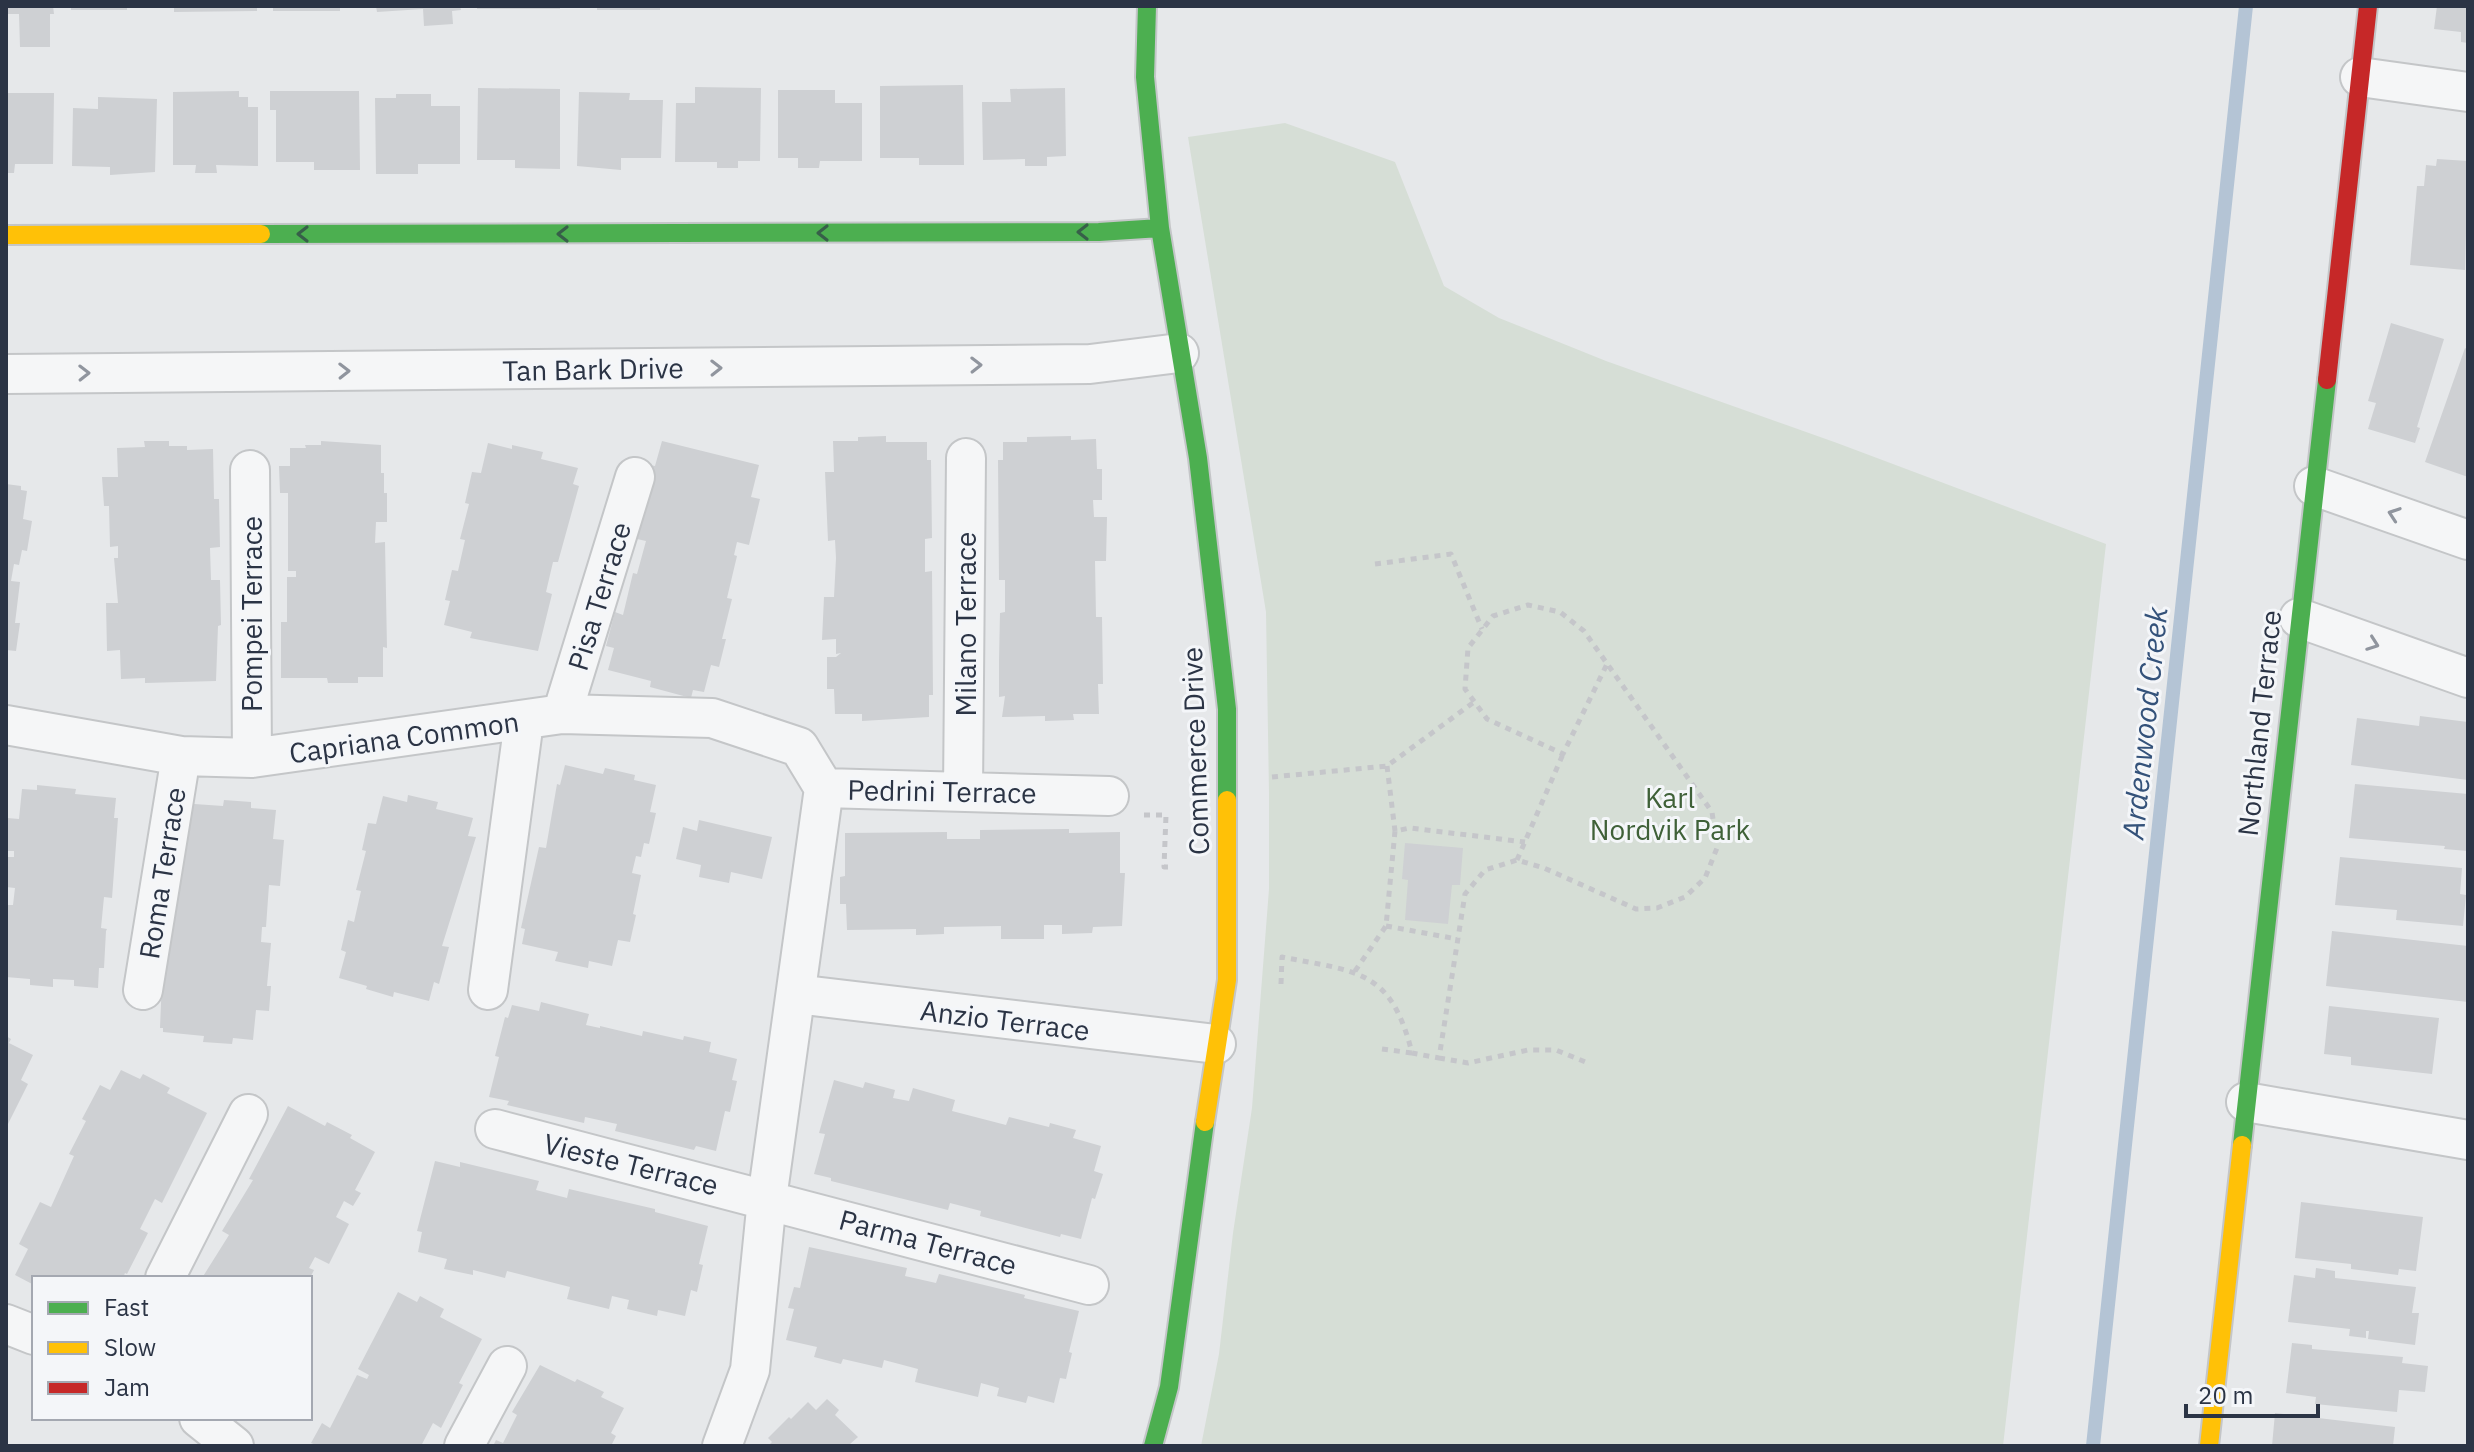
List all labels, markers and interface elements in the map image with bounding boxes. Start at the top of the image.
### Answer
one-way arrow [816,224,829,242]
one-way arrow [1076,224,1089,241]
one-way arrow [296,225,309,243]
one-way arrow [556,225,569,243]
street label: Tan Bark Drive [502,349,684,389]
one-way arrow [970,356,983,374]
one-way arrow [710,359,723,377]
one-way arrow [338,362,351,380]
one-way arrow [78,365,91,382]
one-way arrow [2388,508,2402,524]
street label: Pompei Terrace [233,516,270,712]
street label: Pisa Terrace [559,517,639,675]
street label: Milano Terrace [947,532,984,716]
water label: Ardenwood Creek [2112,605,2176,842]
street label: Northland Terrace [2229,608,2289,838]
one-way arrow [2365,635,2379,651]
street label: Commerce Drive [1173,646,1217,856]
street label: Capriana Common [287,703,521,771]
street label: Pedrini Terrace [847,771,1037,811]
park label: Karl Nordvik Park [1590,779,1751,848]
street label: Roma Terrace [130,784,194,962]
street label: Anzio Terrace [918,991,1092,1049]
street label: Vieste Terrace [540,1124,722,1204]
street label: Parma Terrace [835,1201,1021,1283]
legend [32,1276,312,1420]
text: Fast [104,1291,149,1323]
text: Slow [104,1331,156,1363]
scale bar [2186,1368,2318,1418]
text: Jam [104,1371,150,1403]
text: 20 m [2198,1379,2253,1411]

